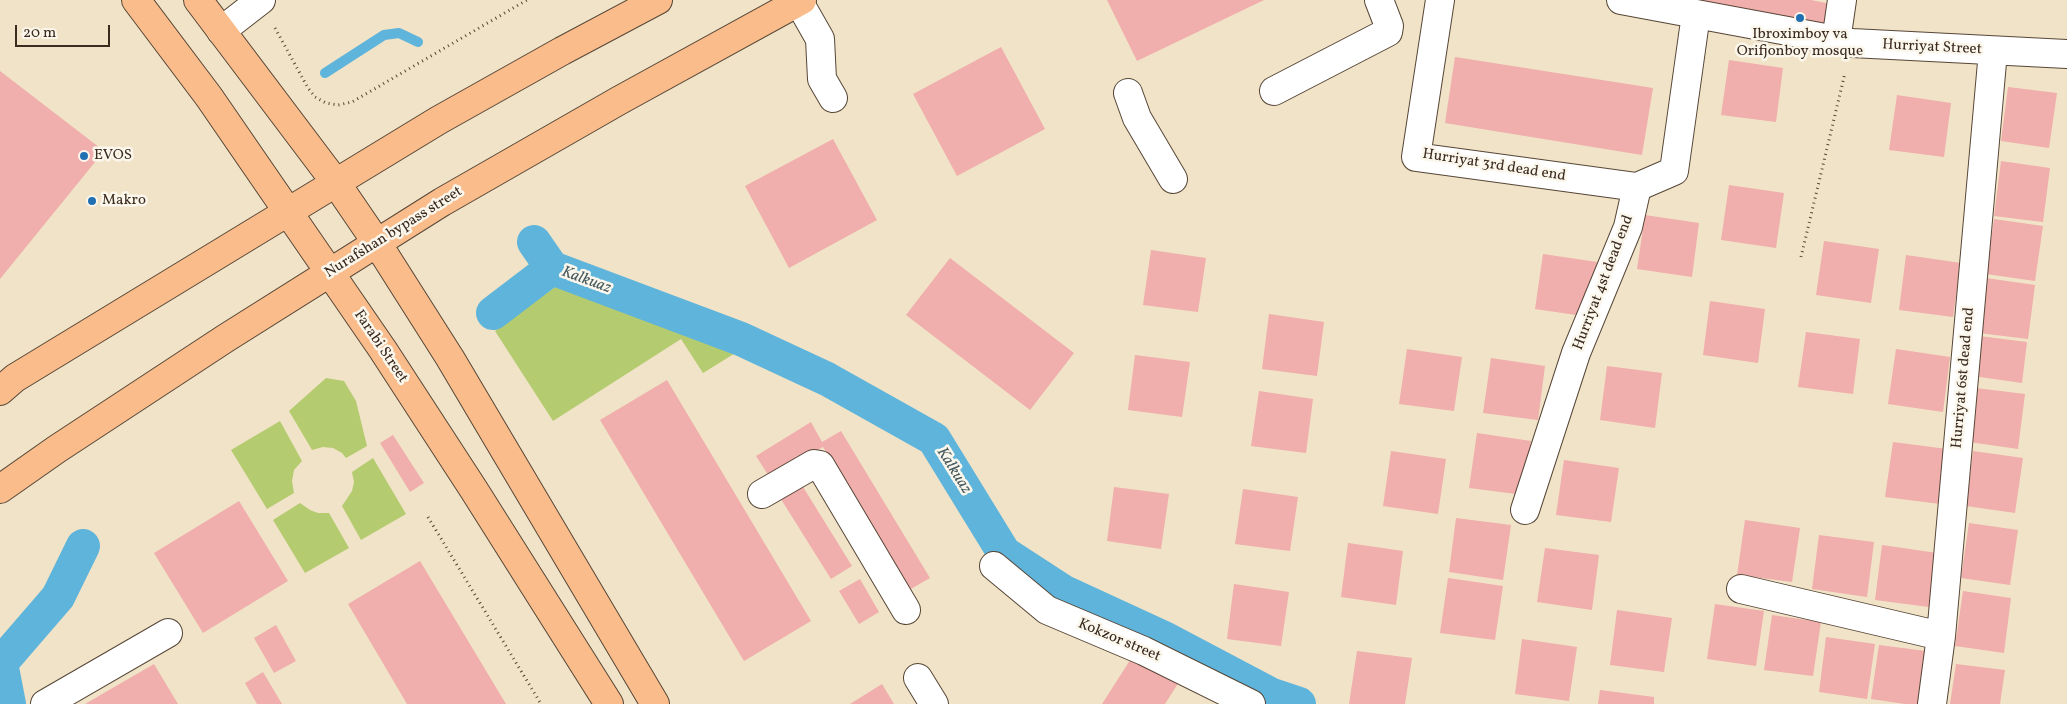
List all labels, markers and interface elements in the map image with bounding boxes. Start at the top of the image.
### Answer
marker: Ibroximboy va Orifjonboy mosque [1794,12,1806,24]
scale bar [18,15,112,47]
text: 20 m [23,23,56,44]
place label: Ibroximboy va Orifjonboy mosque [1737,26,1863,61]
street label: Hurriyat Street [1882,36,1982,60]
street label: Hurriyat 3rd dead end [1421,146,1567,186]
place label: EVOS [94,147,132,165]
marker: EVOS [78,150,90,162]
street label: Nurafshan bypass street [322,183,466,283]
place label: Makro [102,192,146,210]
marker: Makro [86,195,98,207]
street label: Hurriyat 4st dead end [1570,213,1638,353]
water label: Kalkuaz [559,263,613,299]
street label: Farabi Street [349,307,411,387]
street label: Hurriyat 6st dead end [1949,307,1979,449]
water label: Kalkuaz [931,444,975,498]
street label: Kokzor street [1075,616,1163,666]

